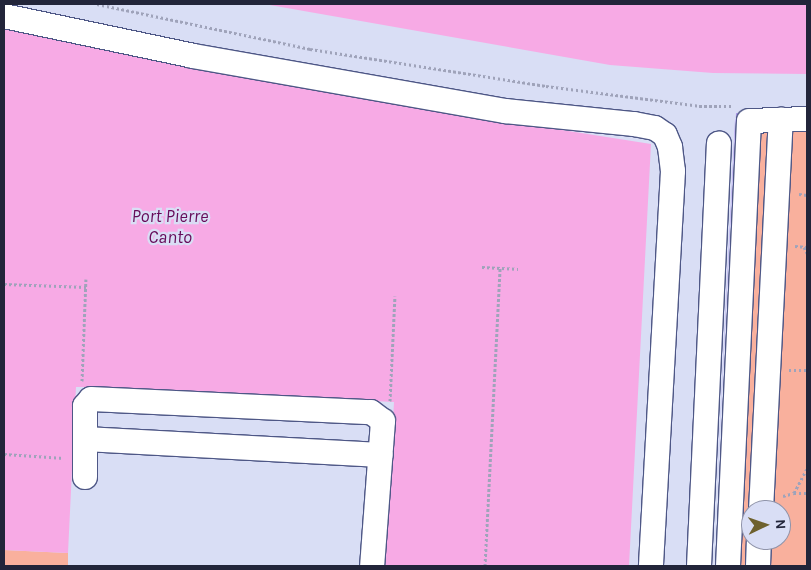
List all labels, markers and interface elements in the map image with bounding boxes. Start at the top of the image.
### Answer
water label: Port Pierre Canto [132,206,208,248]
north arrow [741,500,791,550]
text: N [772,519,789,530]

